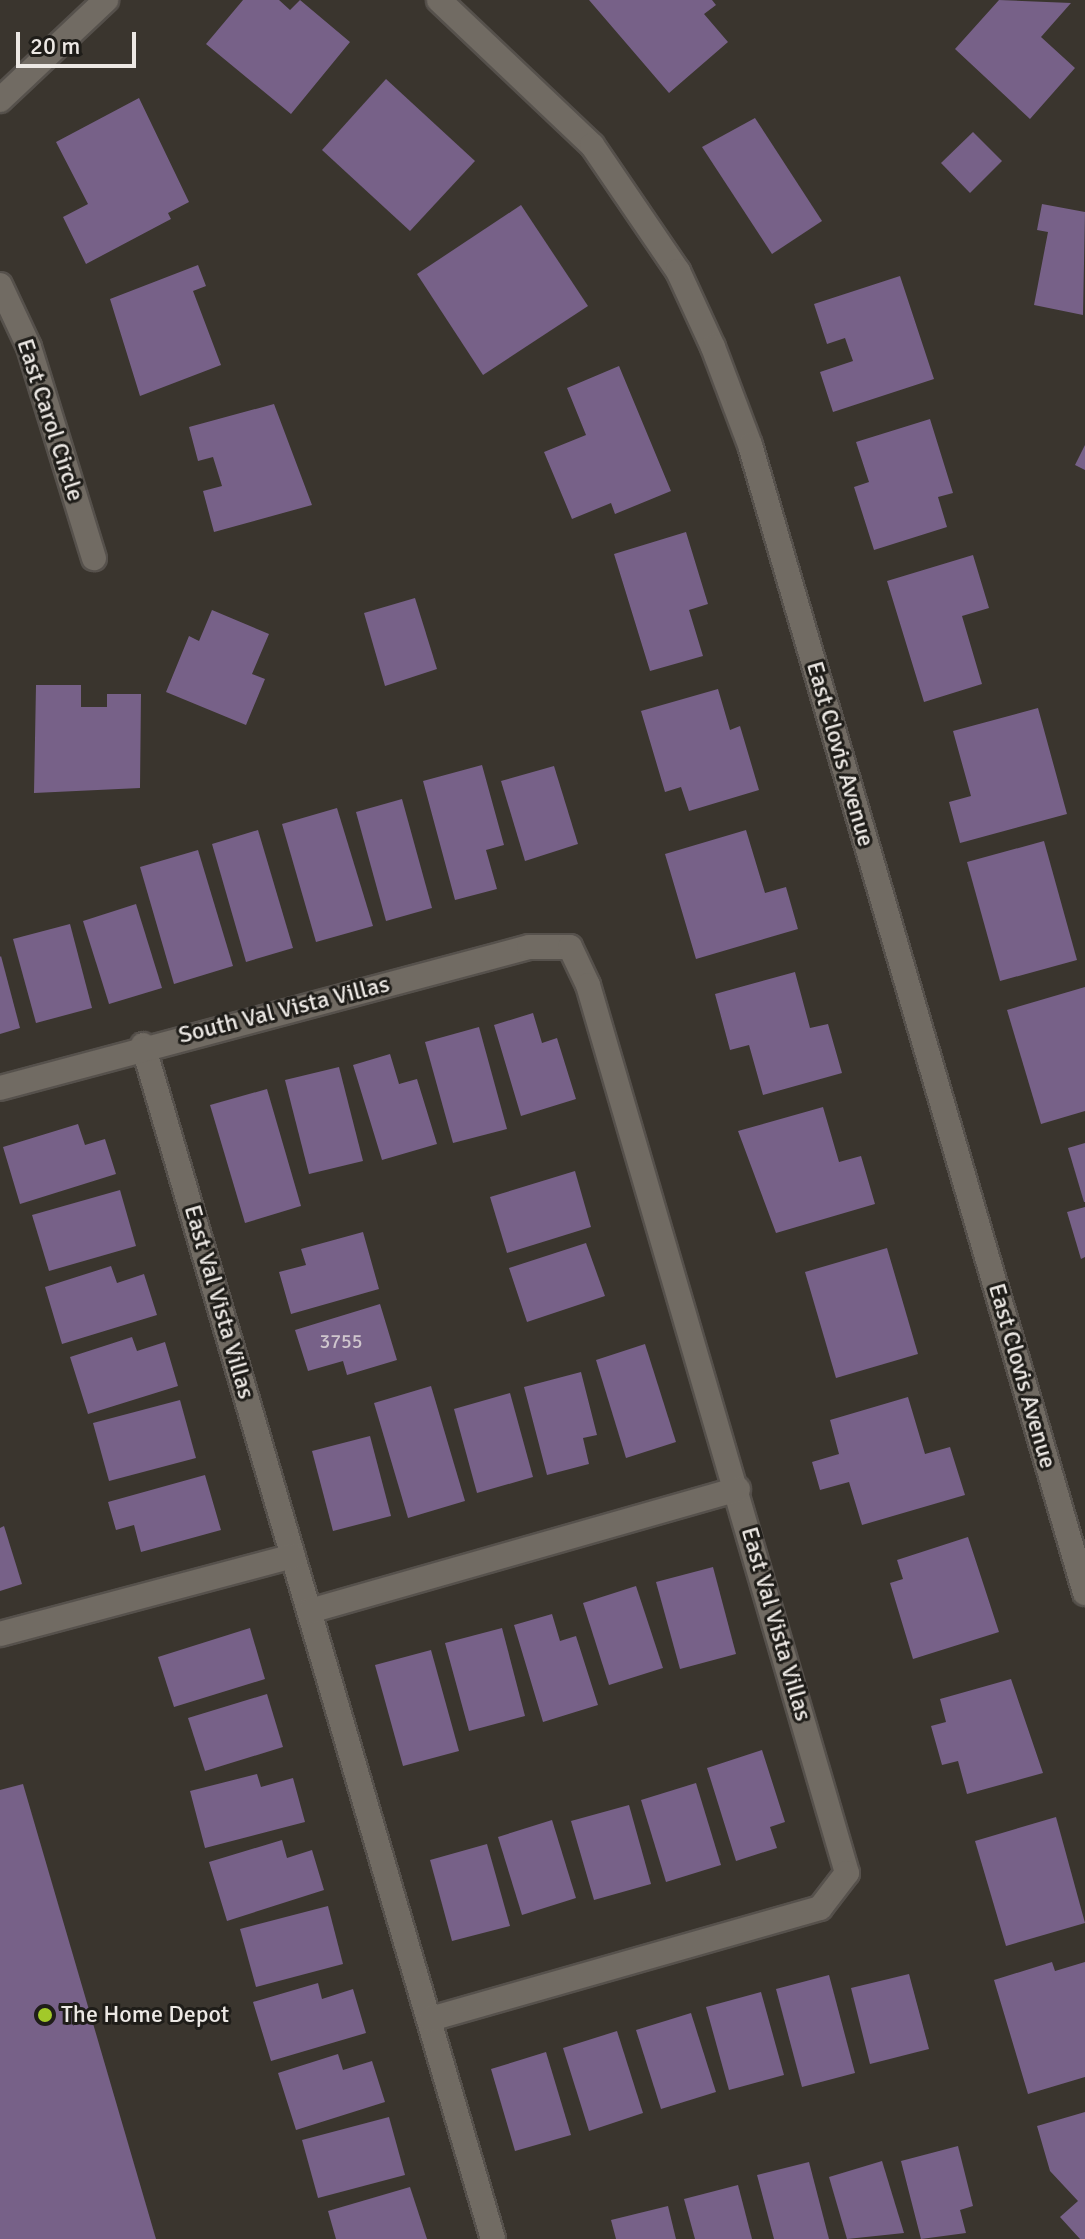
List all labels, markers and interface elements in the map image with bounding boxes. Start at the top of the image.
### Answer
scale bar [20,16,140,66]
text: 20 m [30,31,80,61]
street label: East Carol Circle [10,335,90,505]
street label: East Clovis Avenue [800,658,880,850]
street label: South Val Vista Villas [175,970,393,1050]
street label: East Val Vista Villas [178,1202,260,1402]
street label: East Clovis Avenue [982,1280,1062,1472]
house number: 3755 [319,1329,363,1353]
street label: East Val Vista Villas [735,1524,817,1724]
place label: The Home Depot [61,2001,229,2029]
marker: The Home Depot [36,2006,54,2024]

